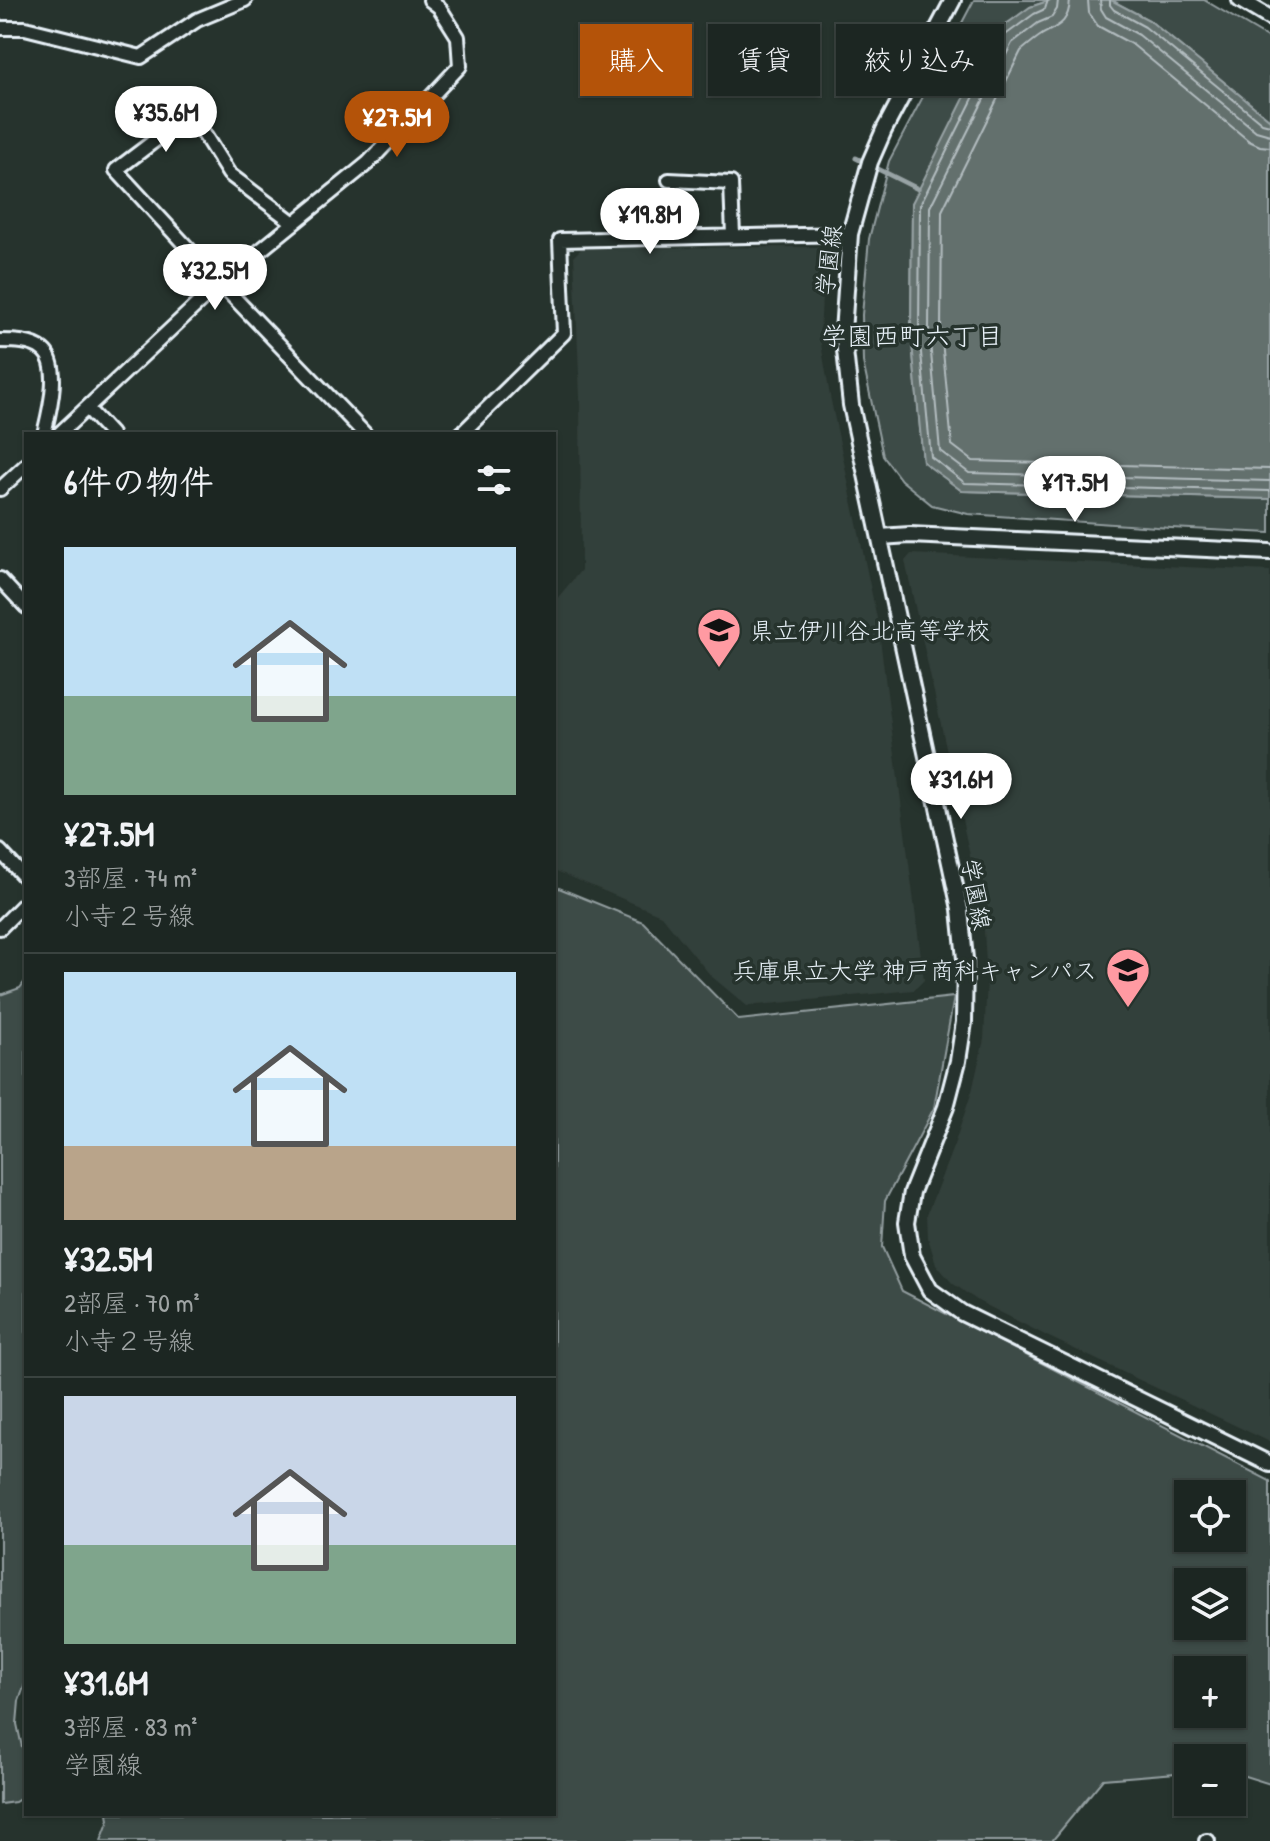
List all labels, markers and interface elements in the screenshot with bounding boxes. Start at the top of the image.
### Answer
chip: 購入 [580,24,692,96]
chip: 賃貸 [708,24,820,96]
chip: 絞り込み [836,24,1004,96]
pin: ¥35.6M [101,86,231,154]
pin: ¥27.5M [332,91,462,159]
text: ¥35.6M [133,94,199,129]
text: ¥27.5M [362,99,432,134]
pin: ¥19.8M [585,188,715,256]
text: ¥19.8M [618,196,682,231]
street label: 学園線 [808,222,848,298]
pin: ¥32.5M [150,244,280,312]
text: ¥32.5M [181,252,249,287]
district label: 学園西町六丁目 [821,318,1003,353]
pin: ¥17.5M [1010,456,1140,524]
icon: filters [472,458,516,502]
text: 6件の物件 [64,459,214,505]
text: ¥17.5M [1042,464,1108,499]
icon: home [218,599,362,743]
school or university icon: 県立伊川谷北高等学校 [695,606,743,669]
place label: 県立伊川谷北高等学校 [750,614,990,646]
pin: ¥31.6M [896,753,1026,821]
text: ¥31.6M [929,761,993,796]
text: ¥27.5M [64,811,154,857]
street label: 学園線 [955,856,999,932]
text: 3部屋 · 74 m² [64,860,197,895]
text: 小寺２号線 [64,898,194,933]
school or university icon: 兵庫県立大学 神戸商科キャンパス [1104,946,1152,1009]
place label: 兵庫県立大学 神戸商科キャンパス [732,954,1097,986]
icon: home [218,1024,362,1168]
text: ¥32.5M [64,1236,153,1282]
text: 2部屋 · 70 m² [64,1285,200,1320]
text: 小寺２号線 [64,1323,194,1358]
icon: home [218,1448,362,1592]
map controls [1174,1480,1246,1816]
button: locate [1174,1480,1246,1552]
button: layers [1174,1568,1246,1640]
button: + [1174,1656,1246,1728]
text: ¥31.6M [64,1660,148,1706]
text: 3部屋 · 83 m² [64,1709,197,1744]
button: − [1174,1744,1246,1816]
text: 学園線 [64,1747,142,1782]

